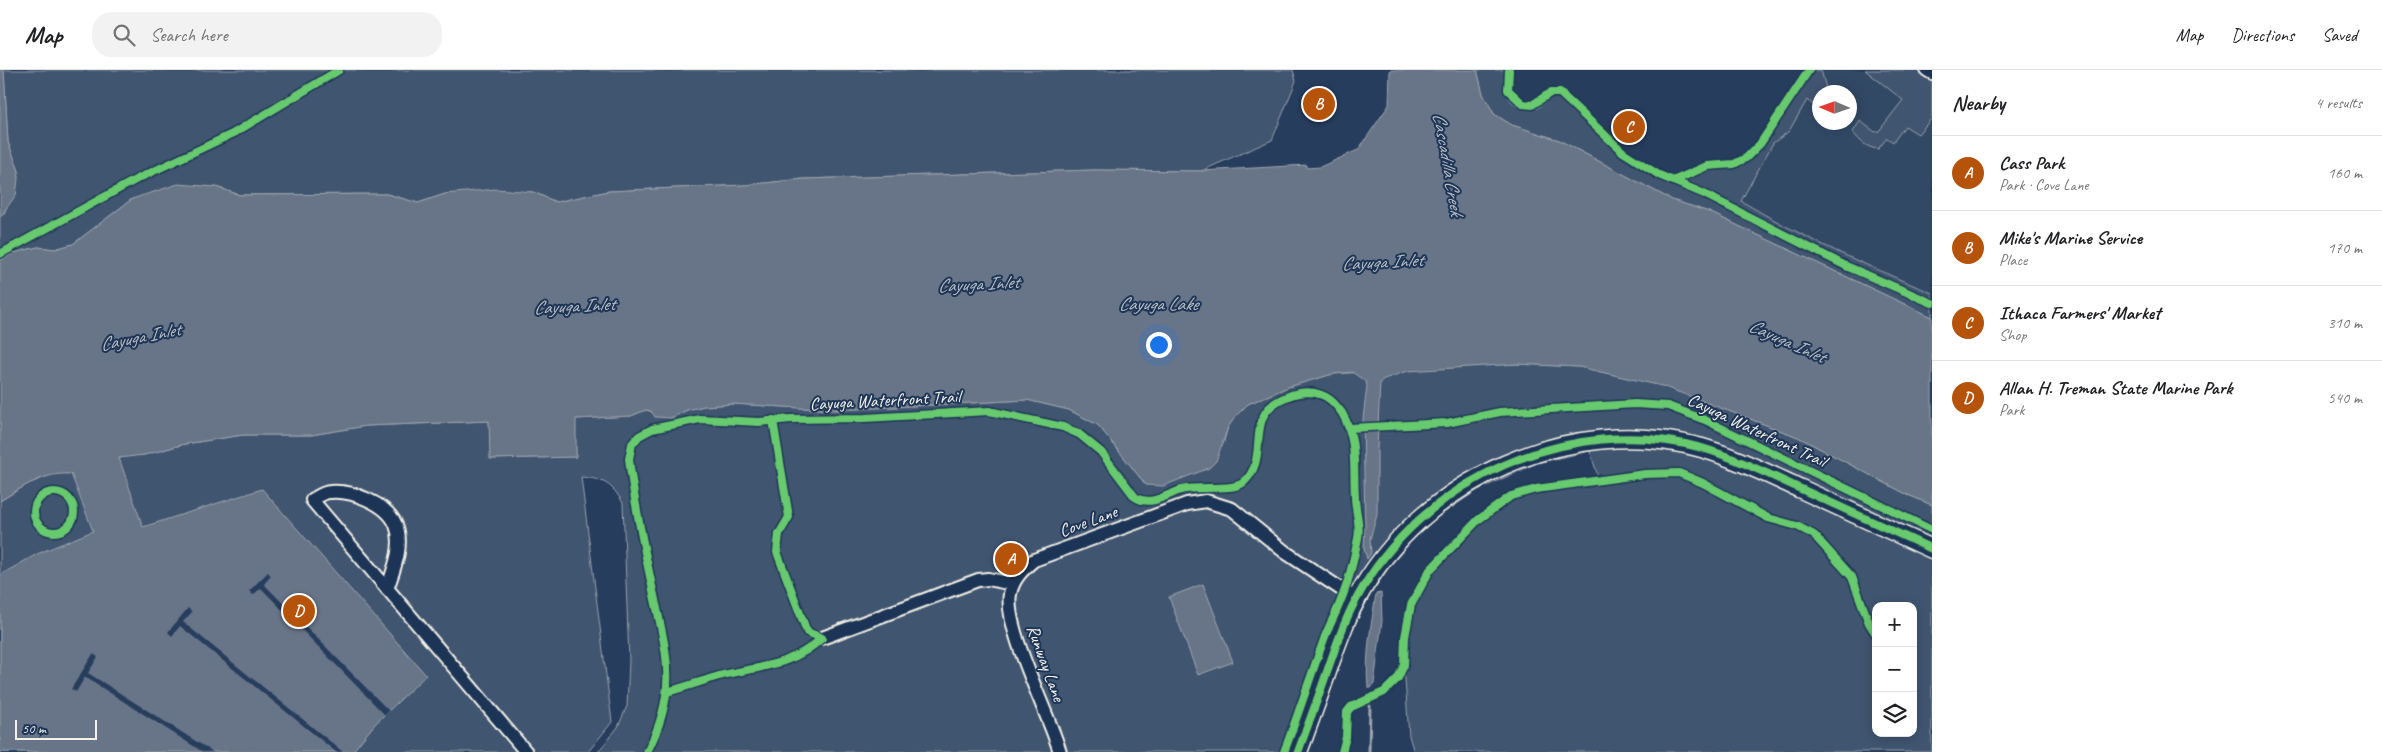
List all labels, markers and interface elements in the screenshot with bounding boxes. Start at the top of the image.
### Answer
search box [92,12,442,57]
text: Map [25,20,62,50]
icon: search [110,21,138,49]
text: Search here [150,23,228,47]
text: Map [2176,24,2203,46]
text: Directions [2231,24,2294,46]
text: Saved [2322,24,2357,46]
pin: B [1303,85,1335,123]
north arrow [1812,85,1857,130]
text: Nearby [1952,90,2005,116]
text: 4 results [2315,93,2362,113]
pin: C [1613,108,1645,146]
water label: Cascadilla Creek [1427,111,1469,220]
text: Cass Park [1999,151,2064,175]
text: A [1964,163,1972,183]
text: 160 m [2328,163,2362,183]
text: Park · Cove Lane [1999,175,2089,195]
text: Mike's Marine Service [1999,226,2142,250]
text: B [1964,238,1972,258]
text: 170 m [2328,238,2362,258]
water label: Cayuga Inlet [1341,248,1427,276]
text: Place [1999,250,2027,270]
water label: Cayuga Inlet [937,270,1023,298]
water label: Cayuga Inlet [533,292,619,320]
water label: Cayuga Lake [1118,292,1200,316]
text: Ithaca Farmers' Market [1999,301,2160,325]
water label: Cayuga Inlet [1745,313,1832,370]
text: C [1964,313,1972,333]
text: 310 m [2328,313,2362,333]
water label: Cayuga Inlet [98,317,186,357]
text: Shop [1999,325,2026,345]
your location [1146,332,1172,358]
text: Allan H. Treman State Marine Park [1999,376,2232,400]
street label: Cayuga Waterfront Trail [809,385,964,415]
street label: Cayuga Waterfront Trail [1684,388,1833,473]
text: D [1963,388,1973,408]
text: 540 m [2328,388,2362,408]
text: Park [1999,400,2024,420]
street label: Cove Lane [1056,500,1121,542]
pin: A [995,540,1027,578]
pin: D [283,592,315,630]
map controls [1872,602,1917,737]
button: + [1872,602,1917,647]
street label: Runway Lane [1022,622,1070,705]
button: − [1872,647,1917,692]
button: layers [1872,692,1917,737]
scale bar [15,717,98,740]
text: 50 m [22,720,46,737]

